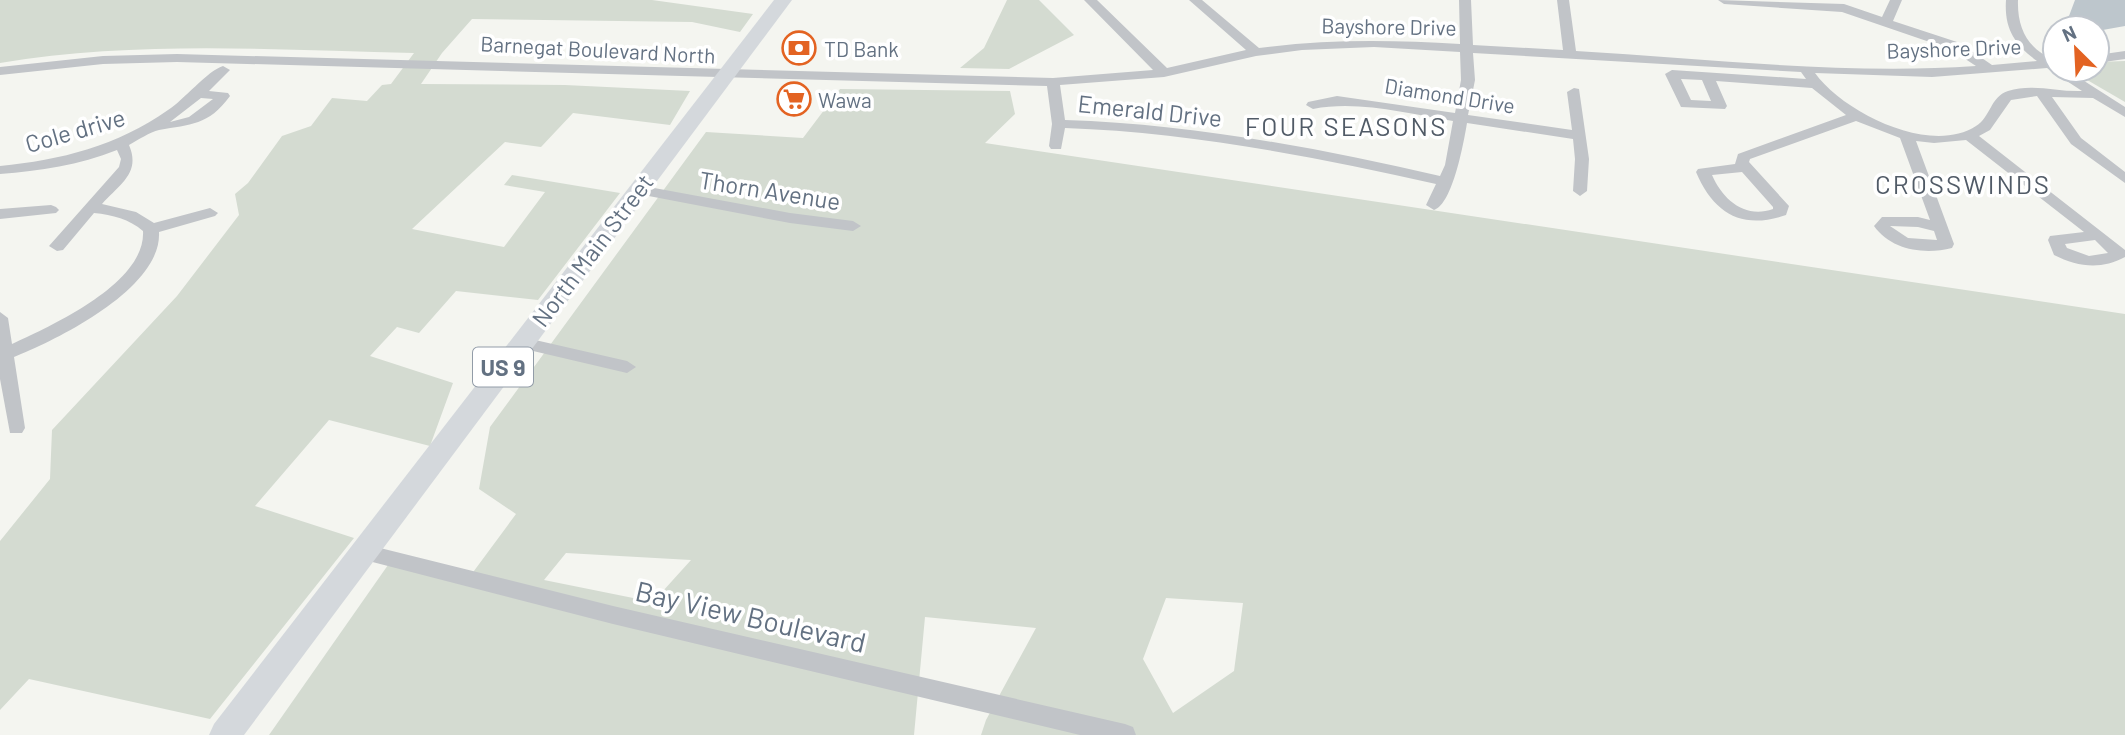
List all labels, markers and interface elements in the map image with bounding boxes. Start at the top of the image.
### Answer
street label: Bayshore Drive [1321,12,1457,40]
north arrow [2041,14,2111,84]
text: N [2058,20,2079,46]
bank icon: TD Bank [780,29,818,67]
street label: Barnegat Boulevard North [480,30,716,68]
street label: Bayshore Drive [1886,33,2022,63]
place label: TD Bank [824,36,899,61]
street label: Diamond Drive [1383,72,1517,118]
supermarket icon: Wawa [775,80,813,118]
place label: Wawa [818,87,872,112]
street label: Emerald Drive [1076,88,1224,132]
street label: Cole drive [22,102,128,158]
district label: FOUR SEASONS [1245,110,1447,141]
street label: Thorn Avenue [697,165,843,215]
street label: North Main Street [525,168,659,332]
district label: CROSSWINDS [1875,168,2051,199]
road number: US 9 [473,348,533,386]
street label: Bay View Boulevard [632,573,870,659]

